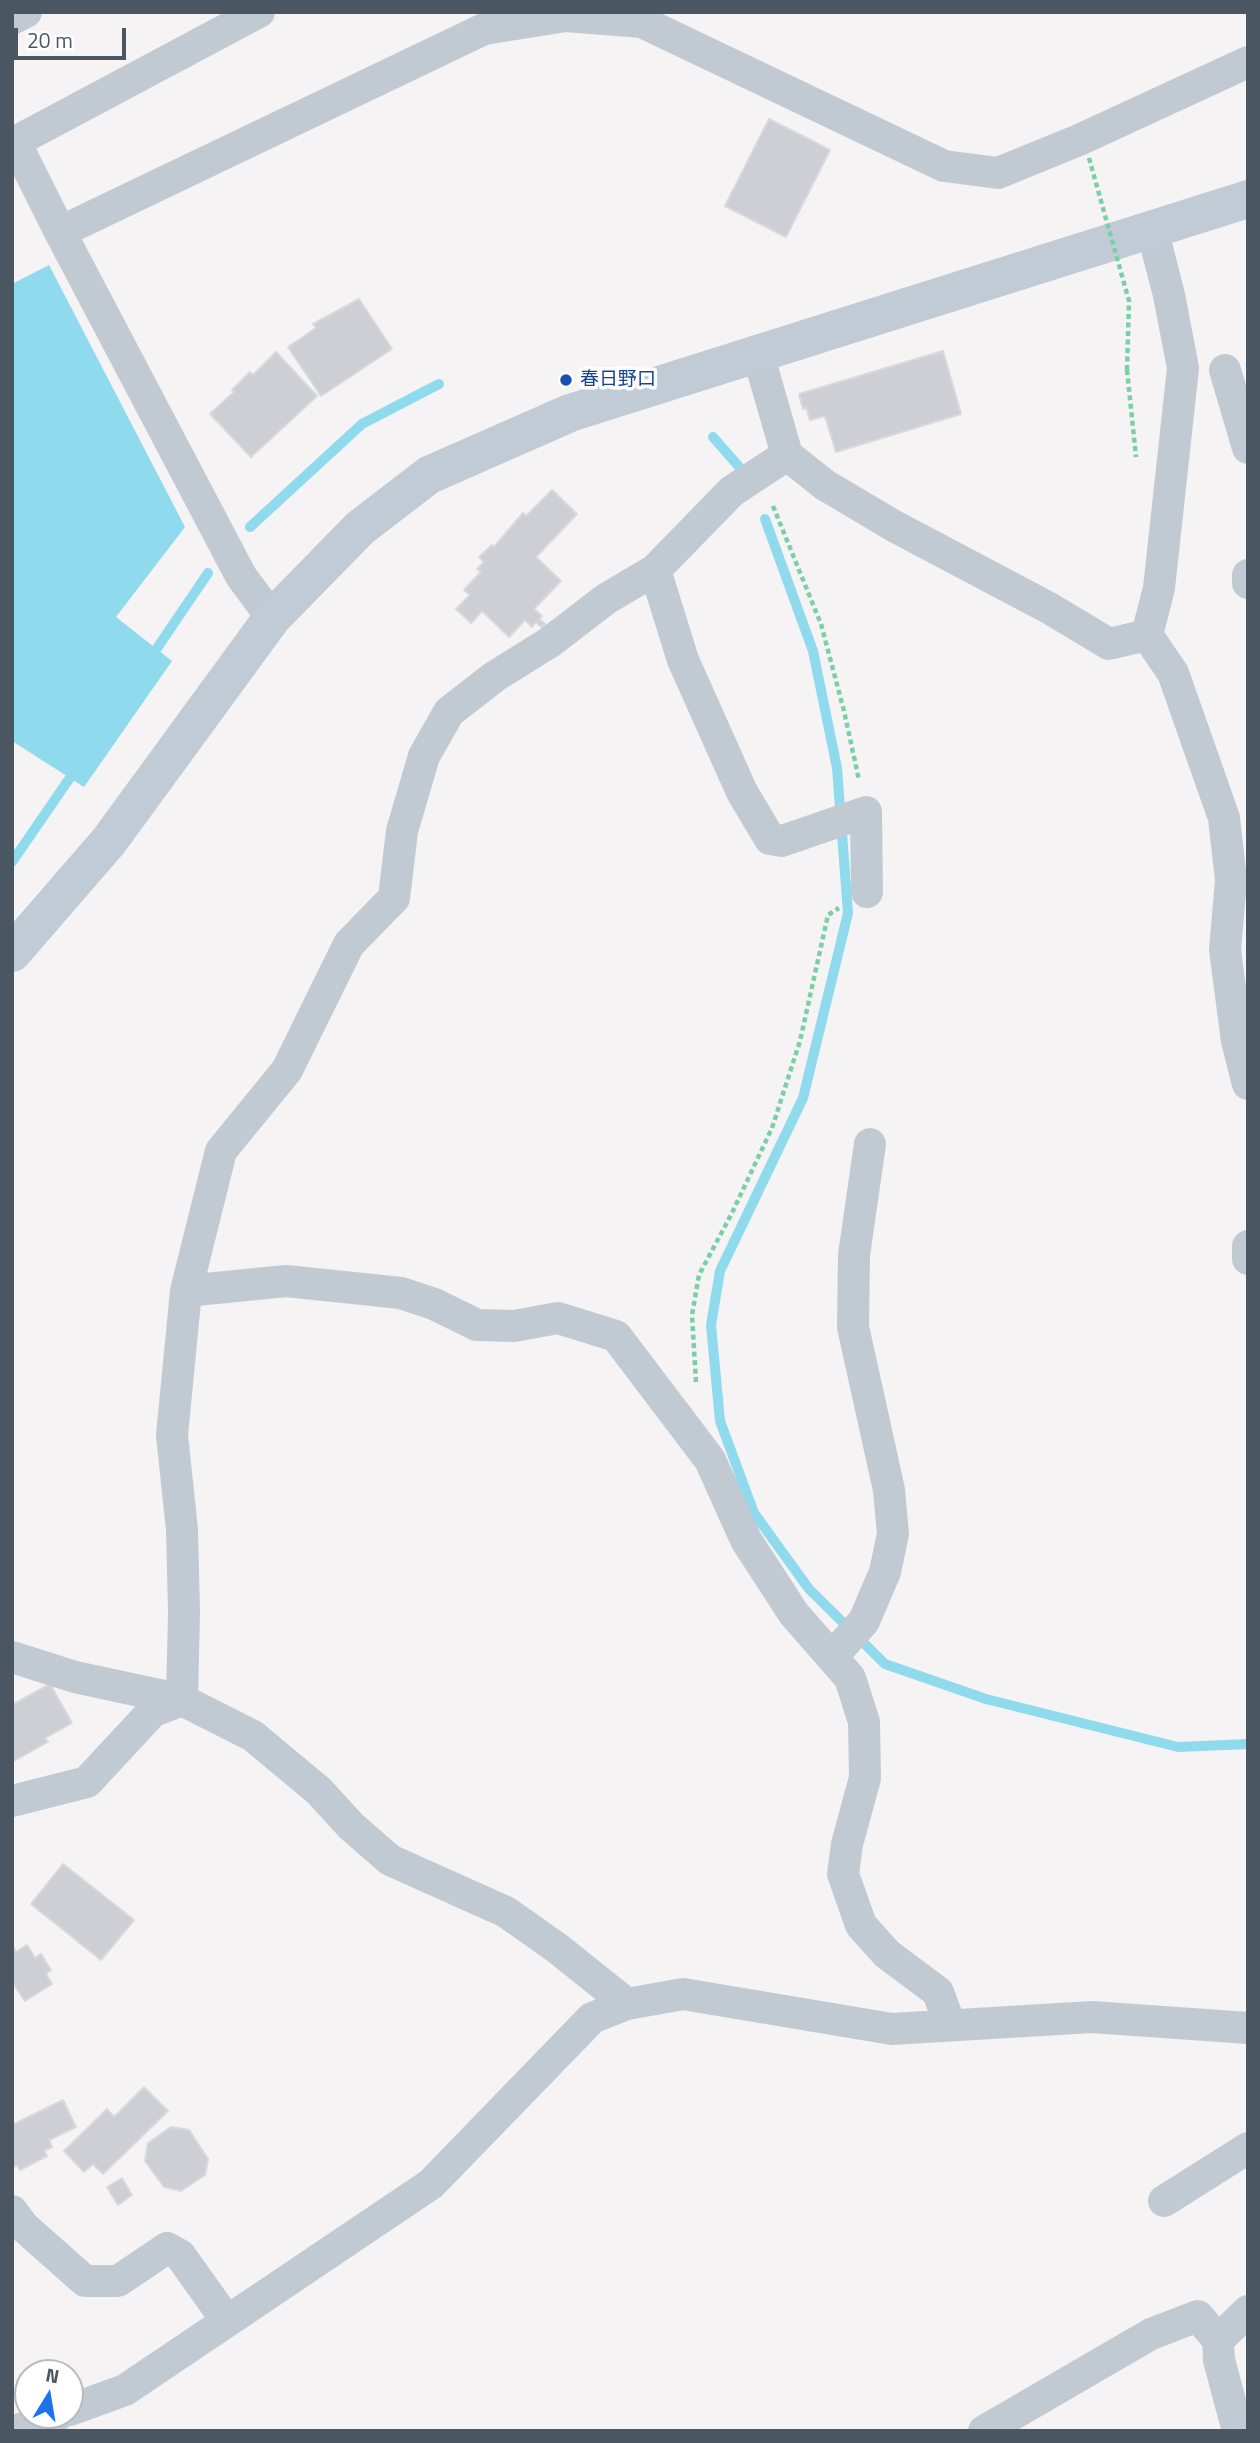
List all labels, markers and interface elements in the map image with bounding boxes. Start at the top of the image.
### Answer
scale bar [18,14,130,58]
text: 20 m [27,24,73,56]
place label: 春日野口 [580,369,656,391]
marker: 春日野口 [558,372,574,388]
north arrow [14,2359,84,2429]
text: N [43,2359,62,2390]

